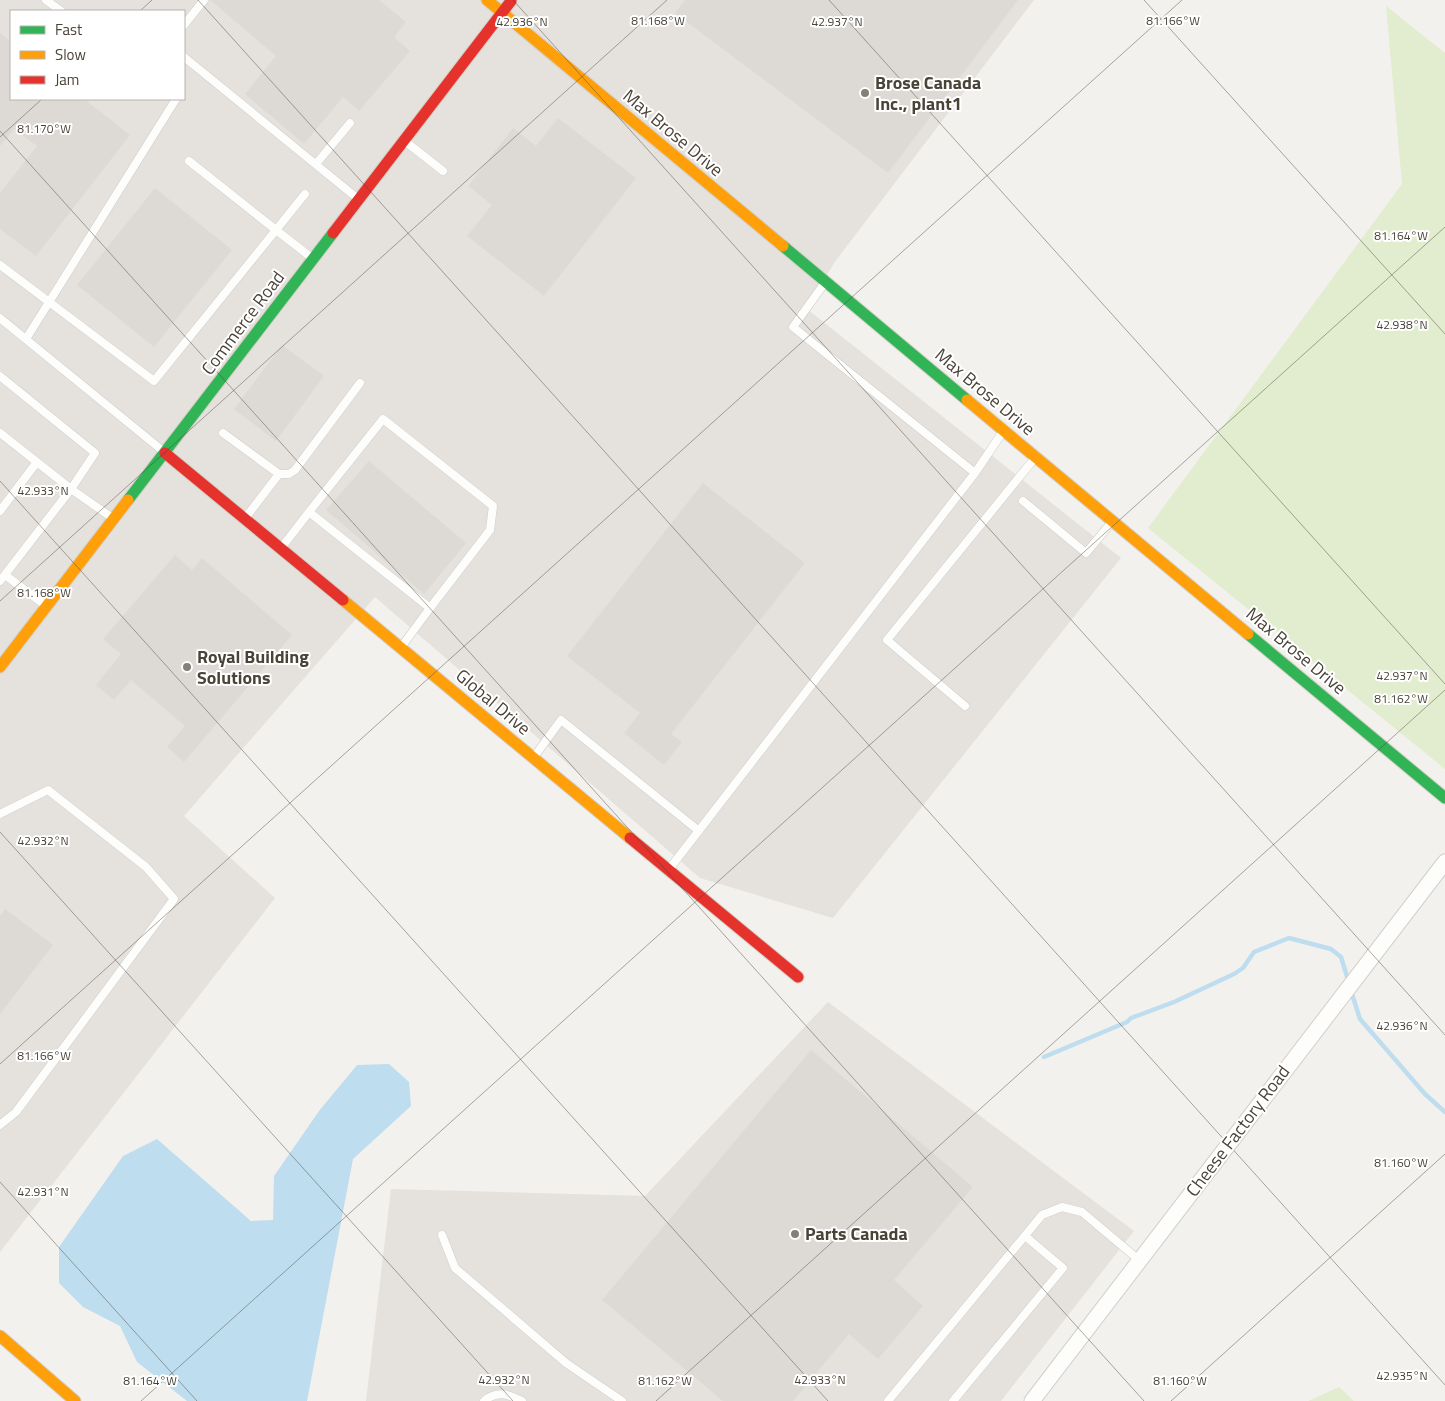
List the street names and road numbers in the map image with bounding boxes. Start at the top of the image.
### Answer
street label: Max Brose Drive [617,83,729,183]
street label: Commerce Road [194,265,291,380]
street label: Max Brose Drive [929,342,1041,442]
street label: Max Brose Drive [1240,601,1352,701]
street label: Global Drive [450,662,537,741]
street label: Cheese Factory Road [1179,1059,1296,1202]

